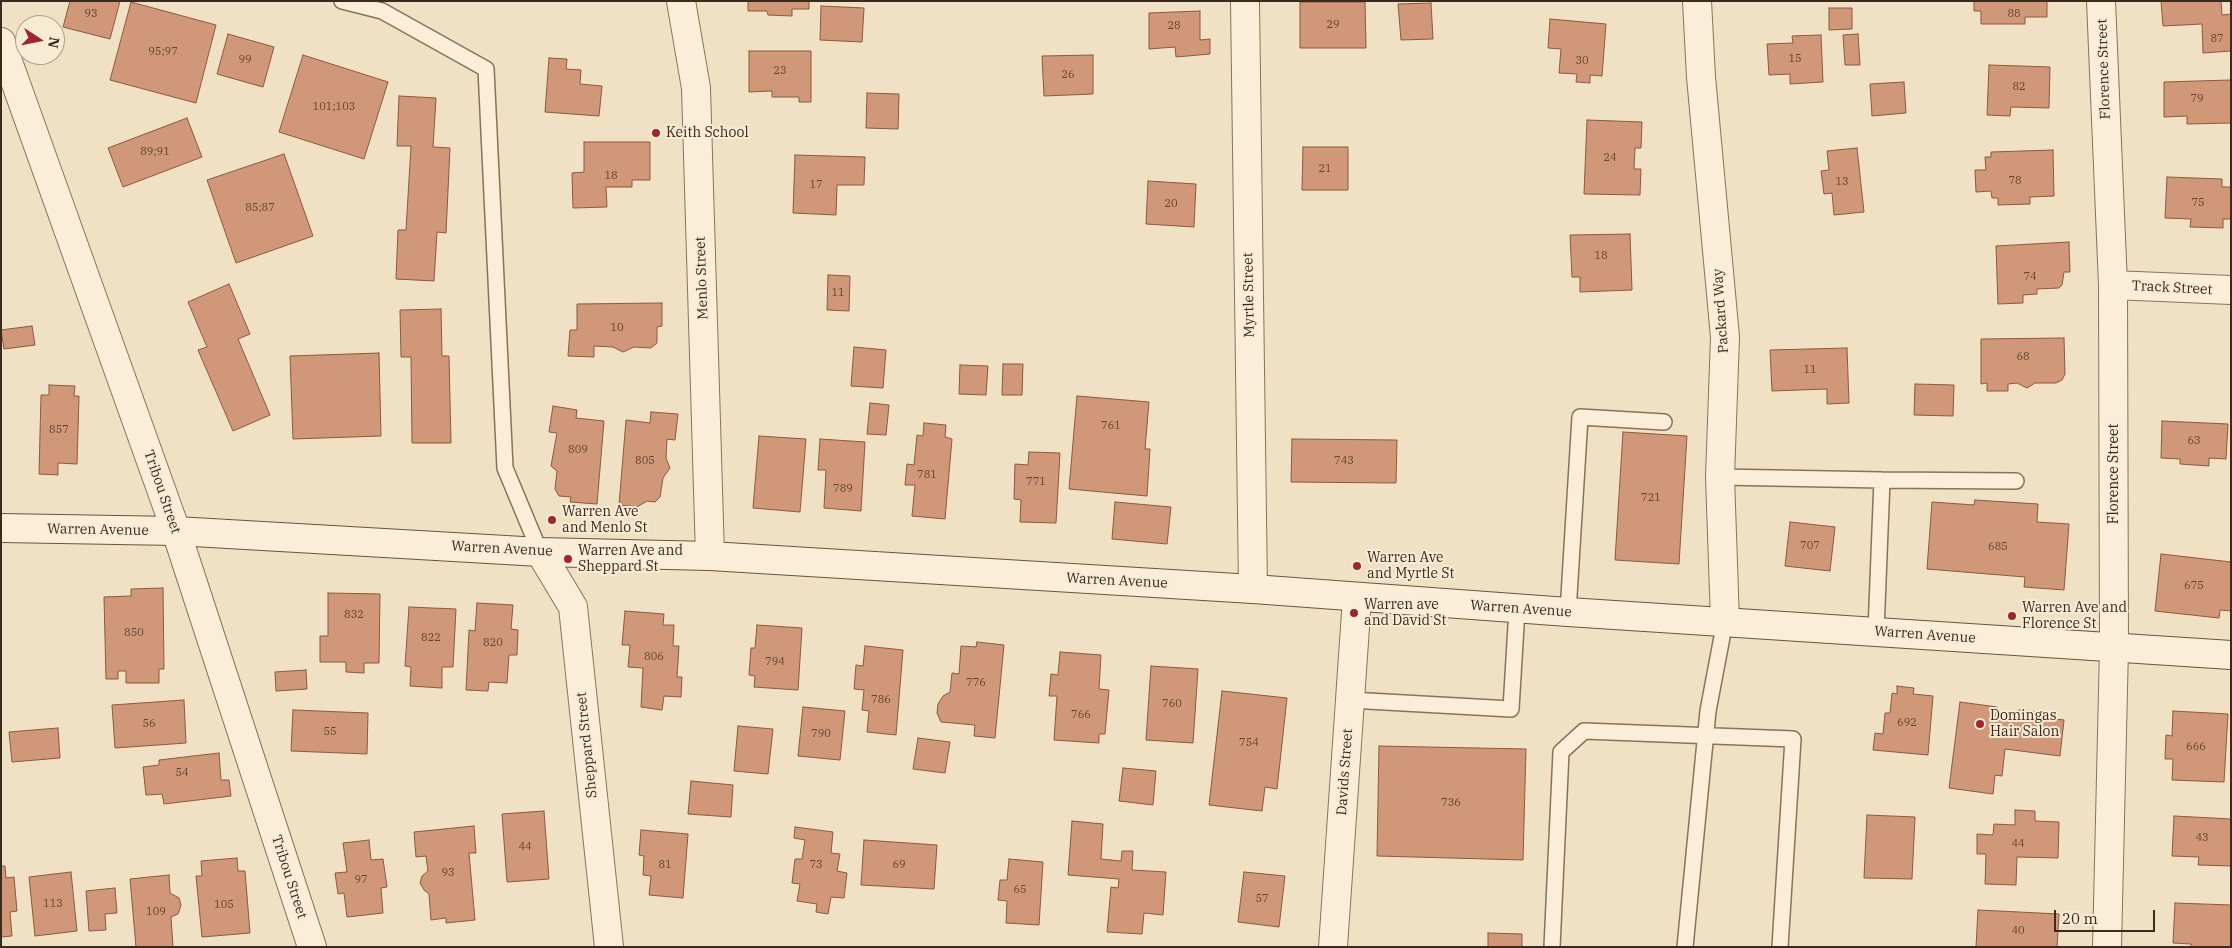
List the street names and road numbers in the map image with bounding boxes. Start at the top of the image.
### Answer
street label: Florence Street [2094,18,2114,120]
street label: Menlo Street [692,236,712,320]
street label: Myrtle Street [1240,252,1258,338]
street label: Packard Way [1710,268,1732,354]
street label: Track Street [2131,277,2213,299]
street label: Florence Street [2106,424,2122,524]
street label: Tribou Street [140,448,184,536]
street label: Warren Avenue [47,521,149,539]
street label: Warren Avenue [451,538,553,560]
street label: Warren Avenue [1066,570,1168,592]
street label: Warren Avenue [1470,597,1572,621]
street label: Warren Avenue [1874,623,1976,647]
street label: Sheppard Street [573,691,601,799]
street label: Davids Street [1334,728,1356,816]
street label: Tribou Street [268,833,310,921]

